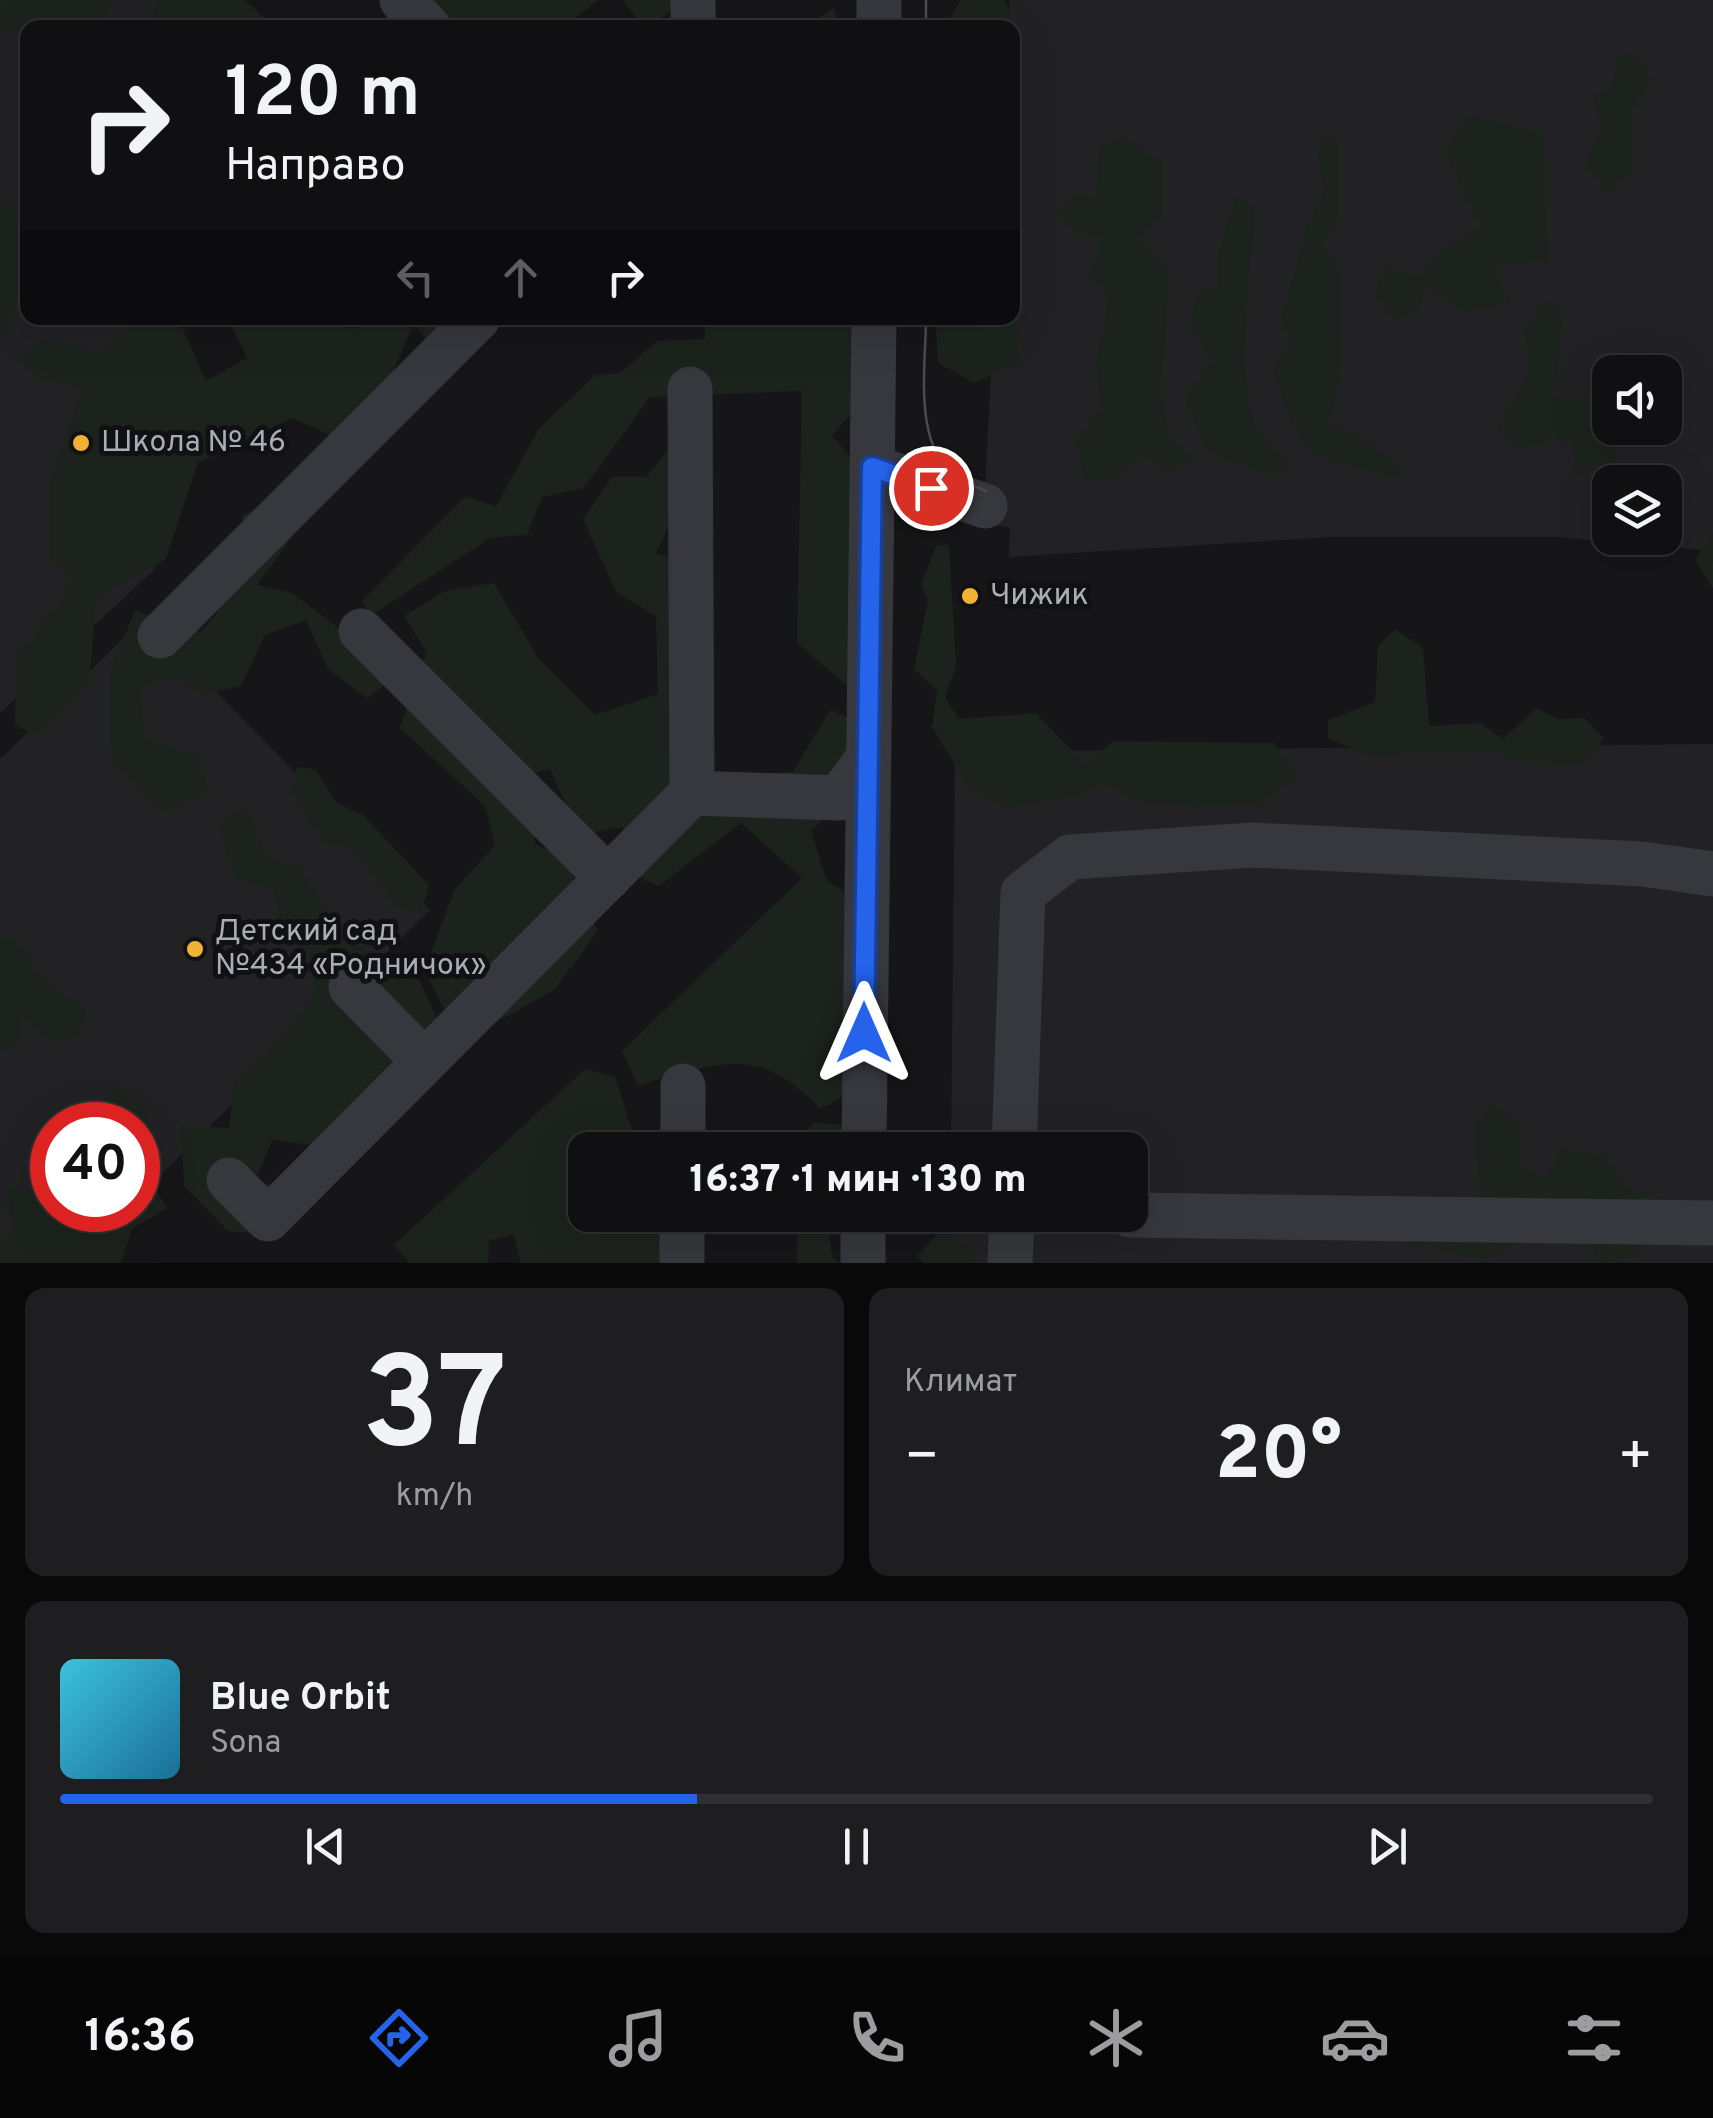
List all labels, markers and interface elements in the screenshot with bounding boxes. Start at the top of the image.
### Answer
text: 120 m [225,52,421,141]
icon: right [60,60,190,190]
text: Направо [225,139,406,196]
icon: left [388,250,443,305]
icon: ahead [493,250,548,305]
icon: right [598,250,653,305]
map controls [1592,355,1682,555]
button: sound [1592,355,1682,445]
place label: Школа № 46 [101,425,286,462]
marker: Школа № 46 [70,432,92,454]
pin [889,446,974,531]
icon: arrive [904,461,959,516]
button: layers [1592,465,1682,555]
place label: Чижик [990,578,1089,615]
marker: Чижик [959,585,981,607]
place label: Детский сад №434 «Родничок» [215,914,486,985]
marker: Детский сад №434 «Родничок» [184,938,206,960]
position arrow [812,981,916,1085]
speed limit sign: 40 [30,1102,160,1232]
text: 16:37 · 1 мин · 130 m [689,1157,1027,1206]
text: 37 [362,1329,507,1494]
text: Климат [904,1363,1017,1403]
text: 20° [1215,1411,1342,1506]
text: − [904,1424,939,1494]
text: + [1618,1424,1653,1494]
text: km/h [396,1477,473,1517]
text: Blue Orbit [210,1675,391,1724]
text: Sona [210,1724,281,1764]
icon: previous [298,1819,353,1874]
icon: pause [829,1819,884,1874]
icon: next [1360,1819,1415,1874]
icon: directions [364,2003,434,2073]
icon: music [603,2003,673,2073]
icon: phone [842,2003,912,2073]
icon: climate [1081,2003,1151,2073]
icon: car [1320,2003,1390,2073]
icon: filters [1559,2003,1629,2073]
text: 16:36 [84,2010,196,2067]

